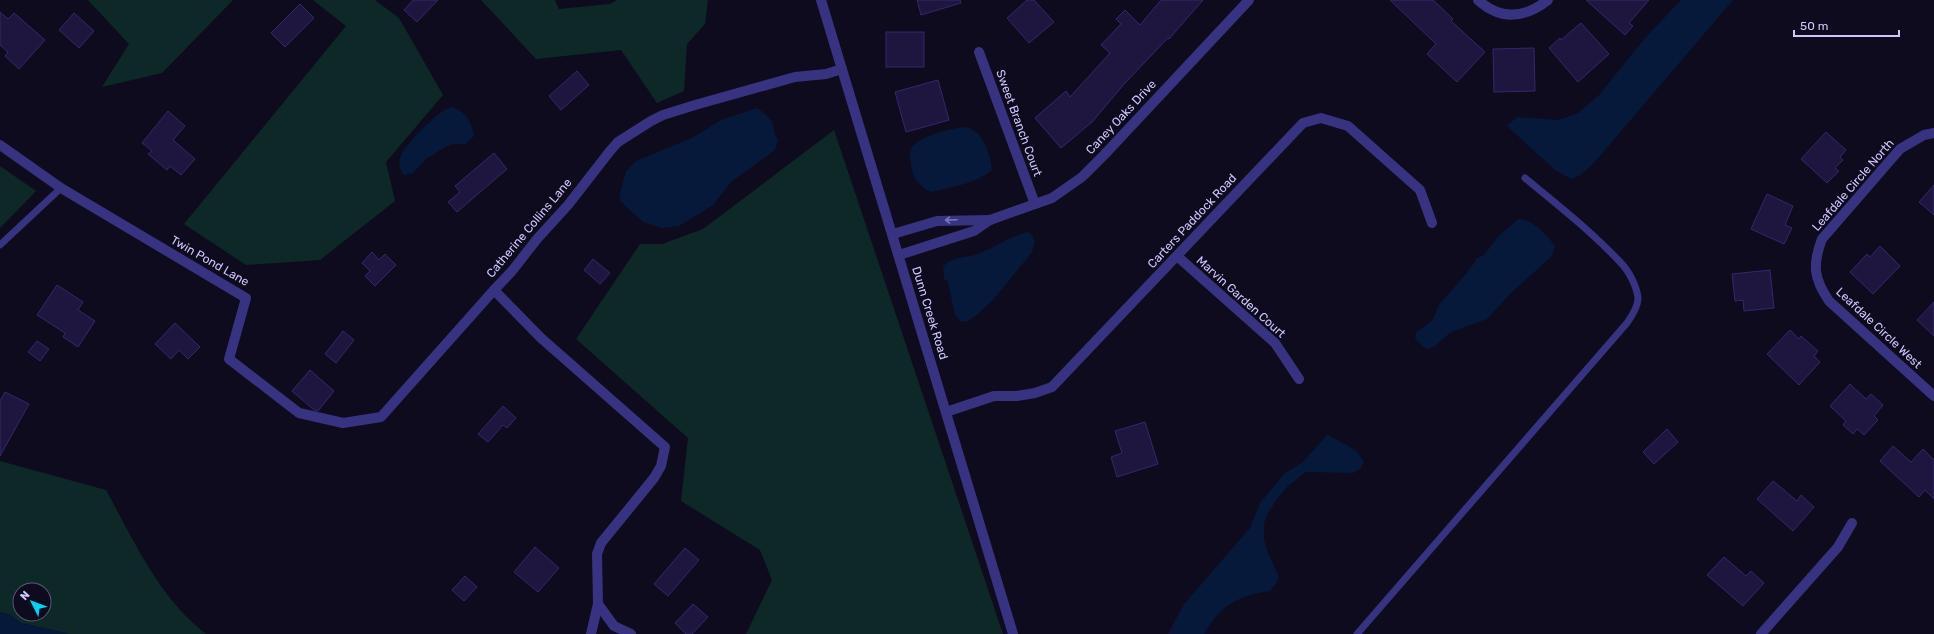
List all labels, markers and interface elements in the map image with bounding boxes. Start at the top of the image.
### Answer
scale bar [1794,12,1899,38]
text: 50 m [1800,19,1828,33]
street label: Sweet Branch Court [993,68,1045,179]
street label: Caney Oaks Drive [1083,77,1159,157]
street label: Leafdale Circle North [1809,136,1897,234]
street label: Carters Paddock Road [1145,171,1239,271]
street label: Catherine Collins Lane [483,175,575,280]
one-way arrow [945,216,958,224]
street label: Twin Pond Lane [168,233,252,289]
street label: Marvin Garden Court [1194,253,1289,341]
street label: Dunn Creek Road [909,265,951,361]
street label: Leafdale Circle West [1833,285,1925,372]
north arrow [12,582,52,622]
text: N [17,588,32,603]

